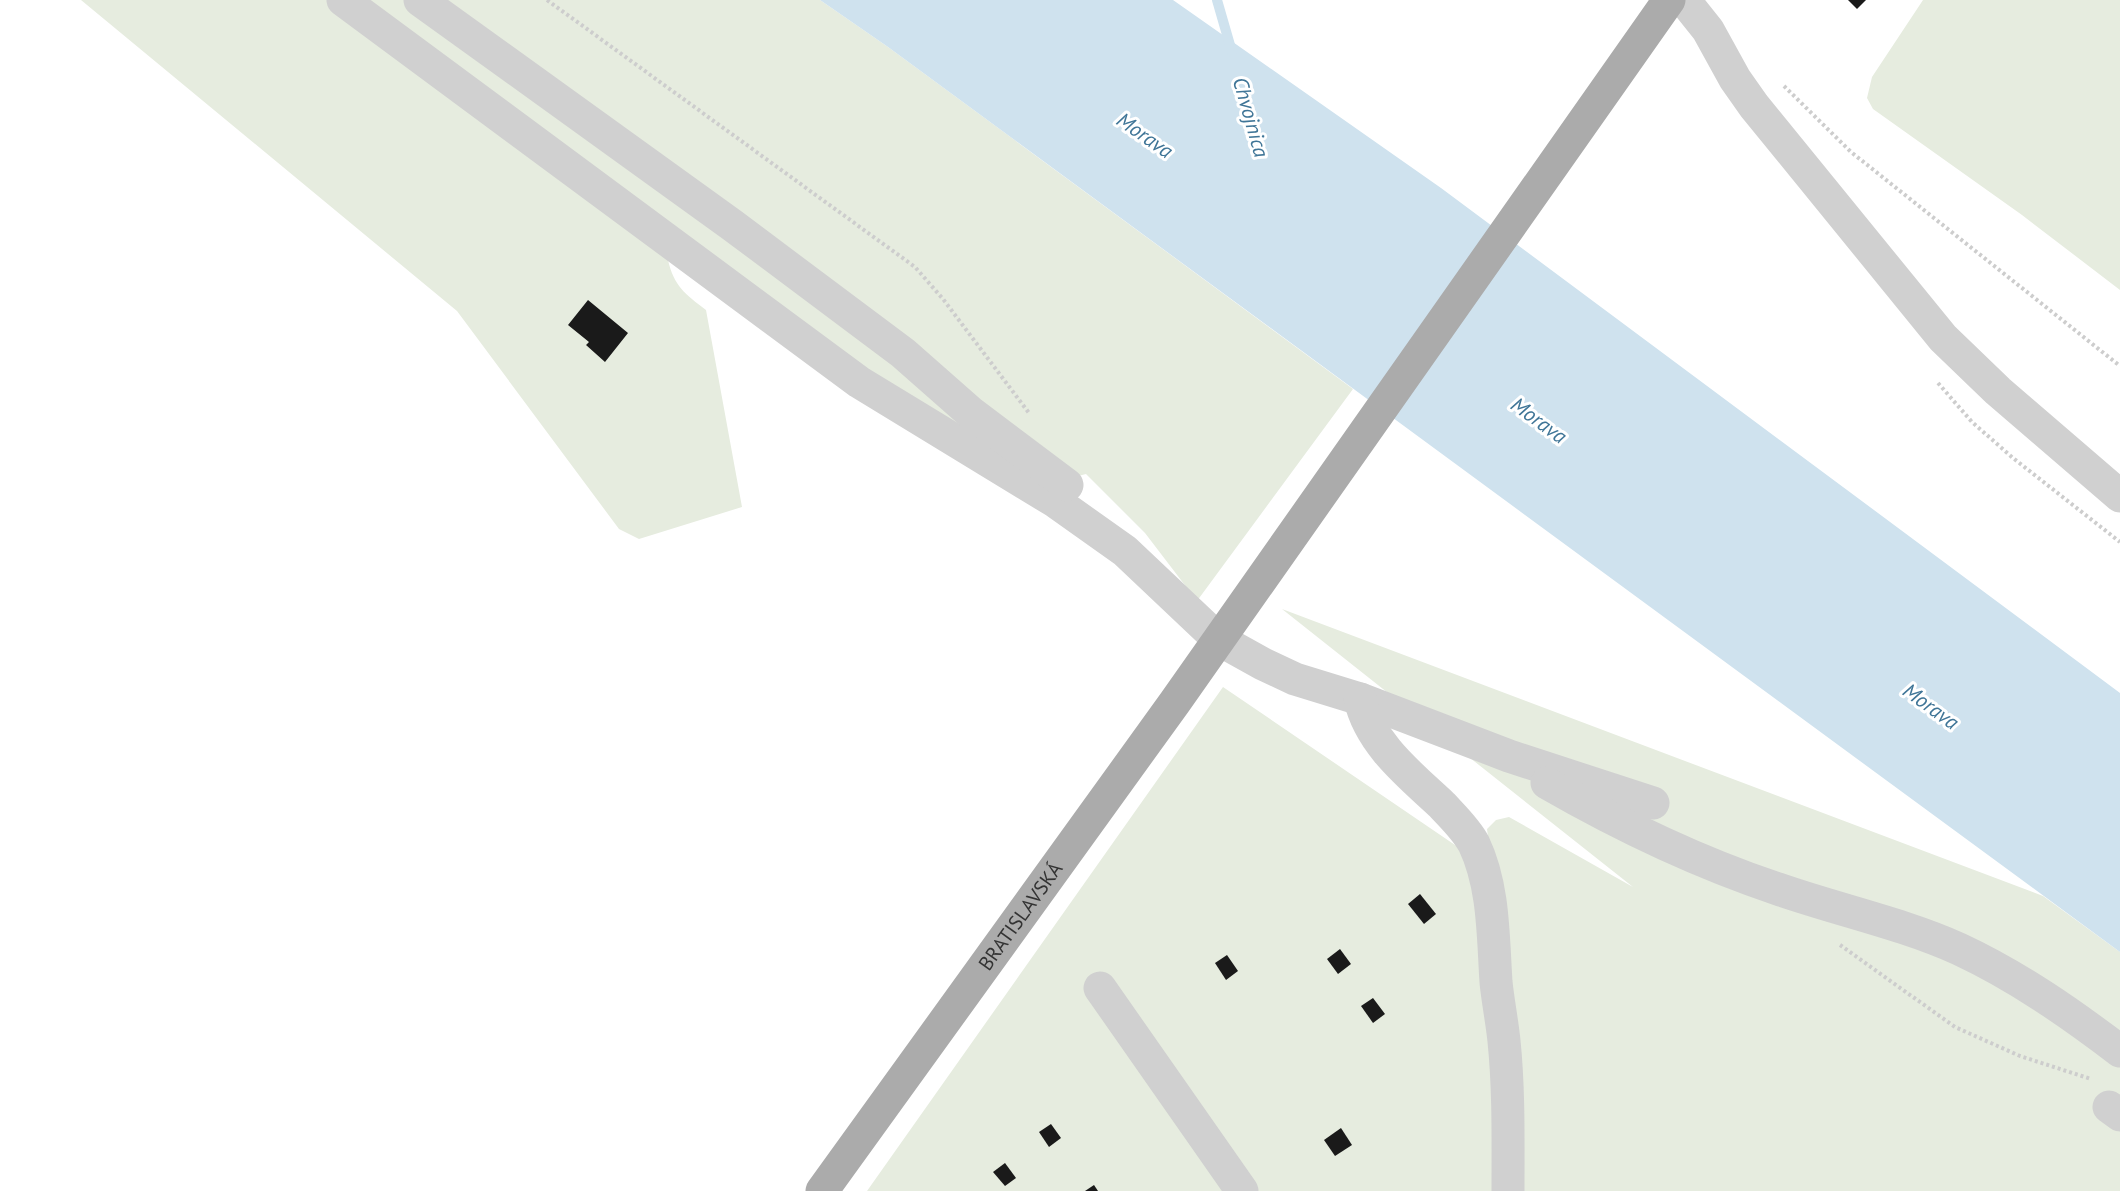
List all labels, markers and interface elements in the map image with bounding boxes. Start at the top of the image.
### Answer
water label: Chvojnica [1227,74,1275,161]
water label: Morava [1112,106,1179,164]
water label: Morava [1506,391,1573,450]
water label: Morava [1898,677,1965,736]
street label: BRATISLAVSKÁ [973,857,1068,975]

